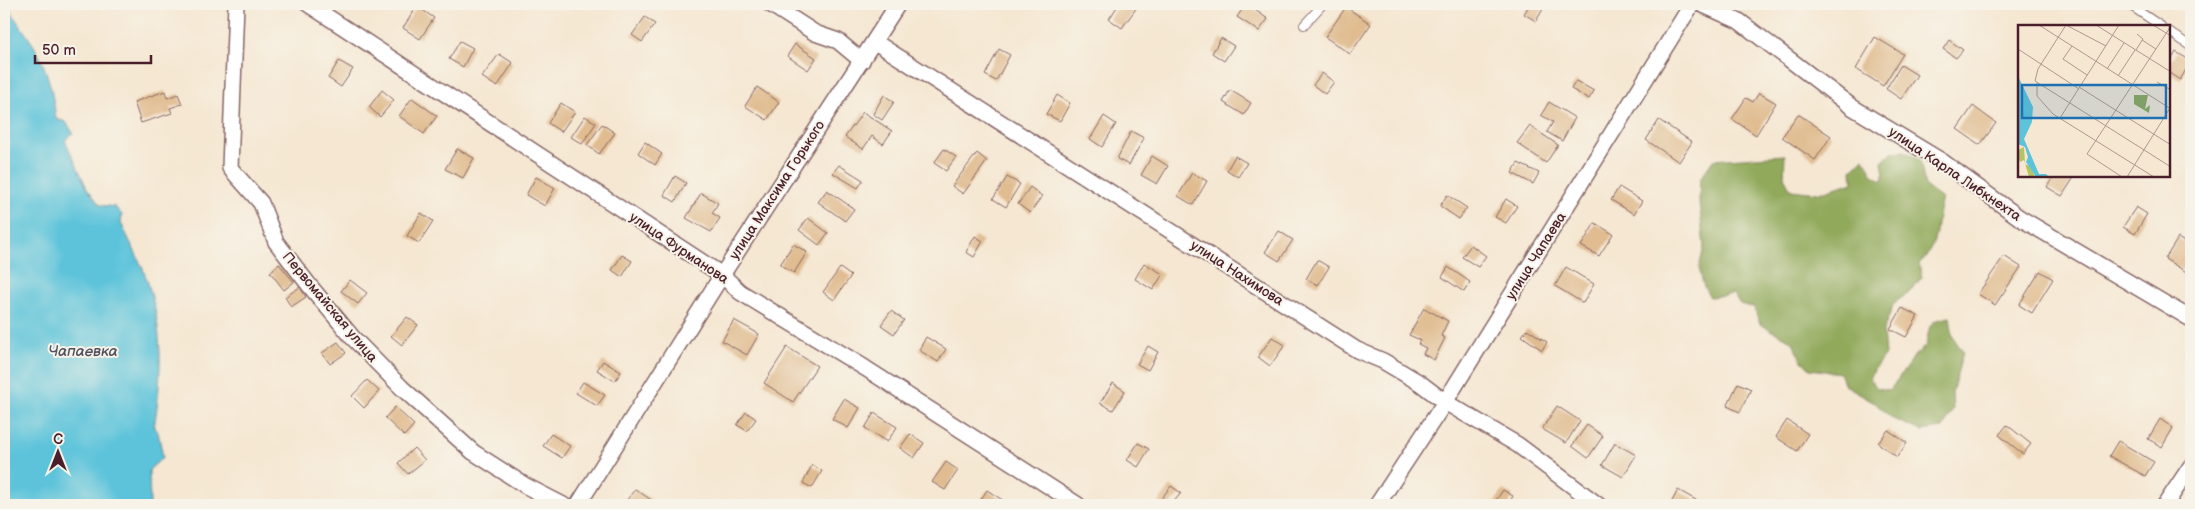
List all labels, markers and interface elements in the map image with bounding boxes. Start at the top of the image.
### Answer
inset map [2018,25,2170,178]
scale bar [35,32,151,64]
text: 50 m [42,41,76,60]
street label: улица Максима Горького [726,117,828,263]
street label: улица Карла Либкнехта [1886,123,2025,225]
street label: улица Фурманова [626,209,732,288]
street label: улица Чапаева [1502,209,1570,303]
street label: улица Нахимова [1187,237,1287,310]
street label: Первомайская улица [279,248,382,366]
water label: Чапаевка [48,342,118,361]
north arrow [32,426,82,476]
text: С [53,431,63,448]

